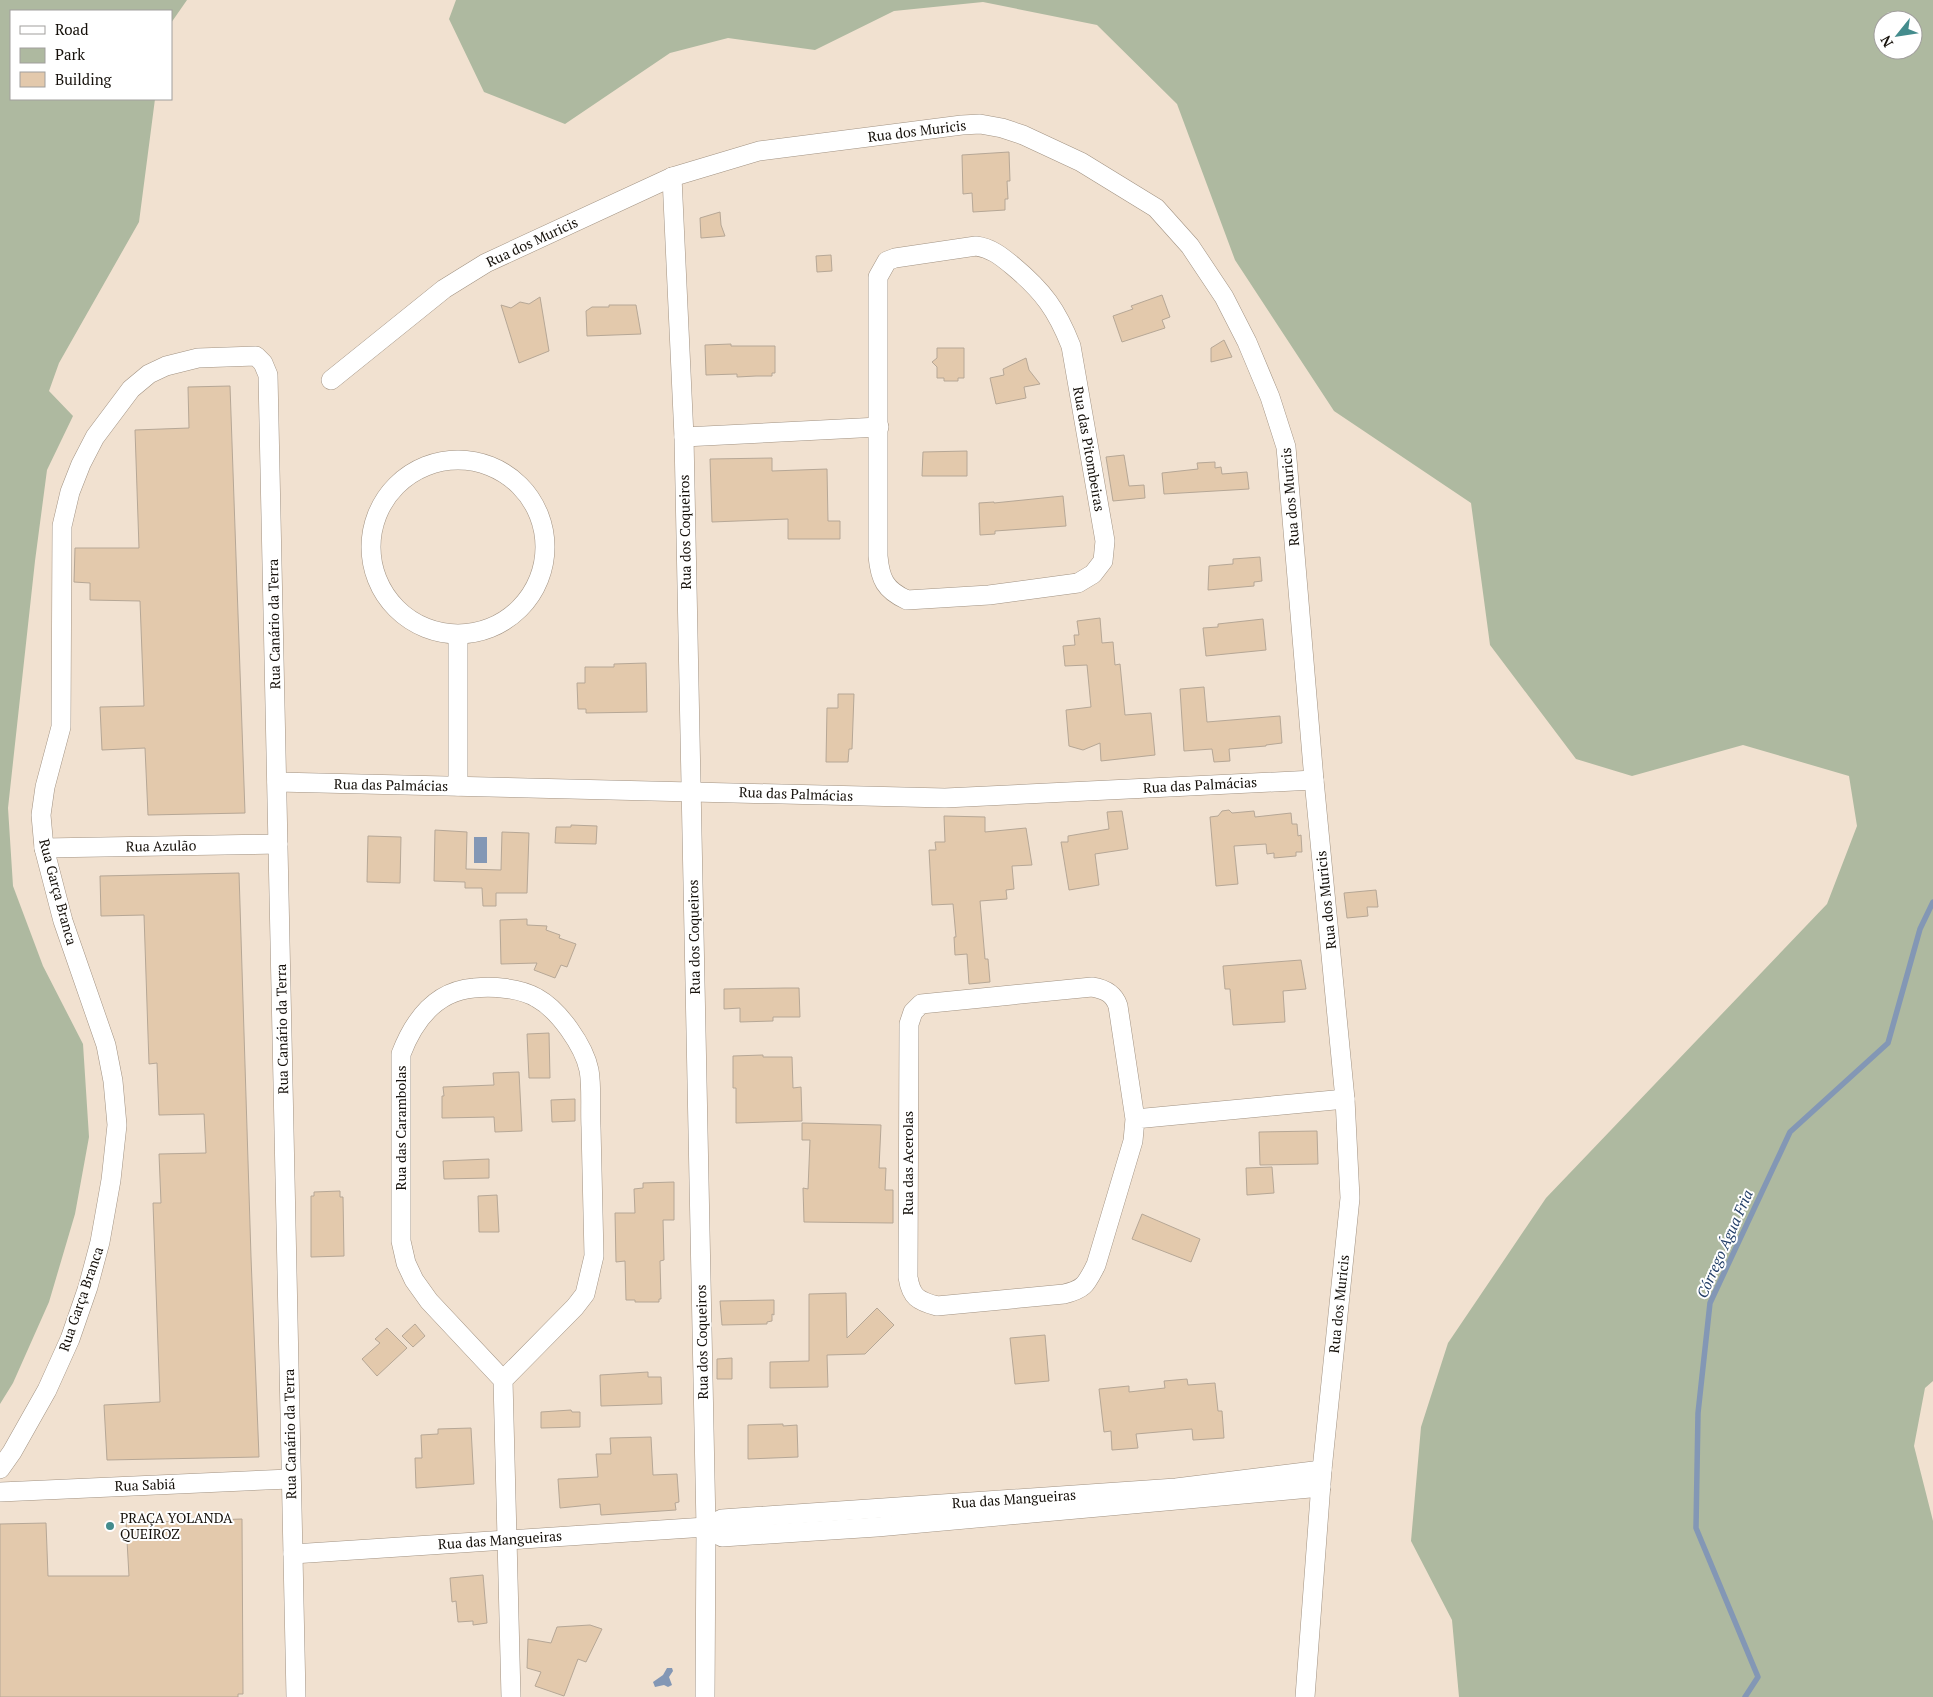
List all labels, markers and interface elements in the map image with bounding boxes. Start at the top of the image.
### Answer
legend [10,10,172,100]
north arrow [1873,10,1923,60]
text: Road [55,19,88,39]
text: N [1875,32,1897,51]
text: Park [55,44,85,64]
text: Building [55,69,113,89]
street label: Rua dos Muricis [867,115,967,146]
street label: Rua dos Muricis [483,212,581,271]
street label: Rua das Pitombeiras [1069,385,1110,513]
street label: Rua dos Muricis [1276,447,1303,547]
street label: Rua dos Coqueiros [674,474,695,590]
street label: Rua Canário da Terra [263,559,284,689]
street label: Rua das Palmácias [1142,772,1258,797]
street label: Rua das Palmácias [334,774,448,795]
street label: Rua das Palmácias [739,782,854,805]
street label: Rua Azulão [126,835,197,856]
street label: Rua Garça Branca [35,837,82,947]
street label: Rua dos Muricis [1311,850,1340,950]
street label: Rua dos Coqueiros [683,879,704,995]
street label: Rua Canário da Terra [271,964,292,1094]
street label: Rua das Carambolas [391,1065,410,1191]
street label: Rua das Acerolas [898,1111,917,1215]
water label: Córrego Água Fria [1691,1186,1757,1301]
street label: Rua Garça Branca [54,1244,107,1354]
street label: Rua dos Muricis [1324,1254,1353,1354]
street label: Rua dos Coqueiros [691,1284,712,1400]
street label: Rua Canário da Terra [279,1369,300,1499]
street label: Rua Sabiá [114,1474,176,1495]
street label: Rua das Mangueiras [951,1485,1077,1512]
place label: PRAÇA YOLANDA QUEIROZ [120,1508,233,1543]
marker: PRAÇA YOLANDA QUEIROZ [104,1520,116,1532]
street label: Rua das Mangueiras [437,1526,563,1553]

